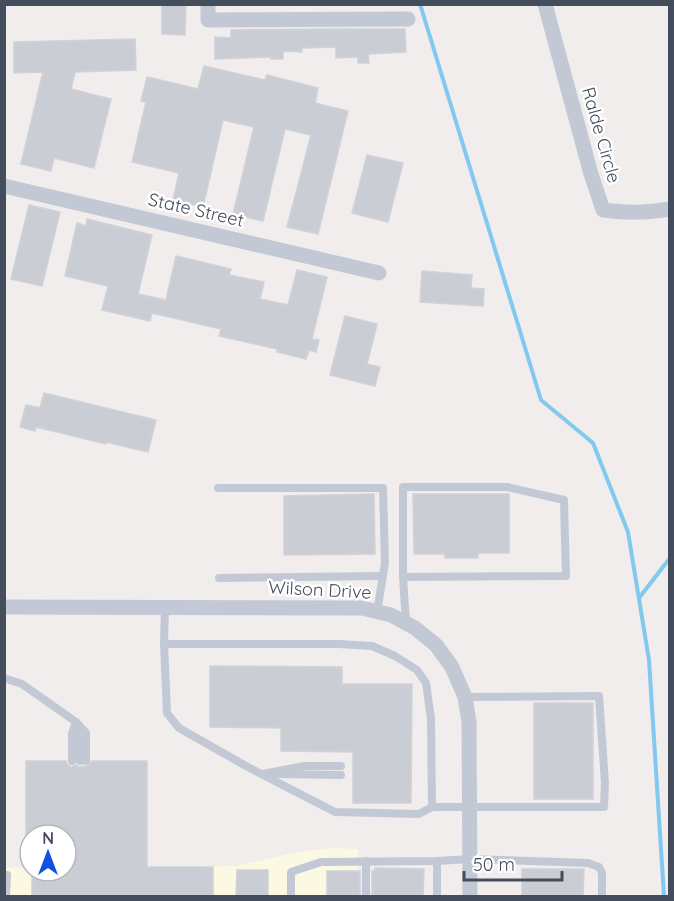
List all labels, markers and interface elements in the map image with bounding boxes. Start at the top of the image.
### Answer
street label: Ralde Circle [577,84,626,185]
street label: State Street [146,187,246,232]
street label: Wilson Drive [268,575,372,604]
north arrow [18,823,78,883]
text: N [42,828,54,848]
scale bar [464,844,562,882]
text: 50 m [473,853,515,876]

